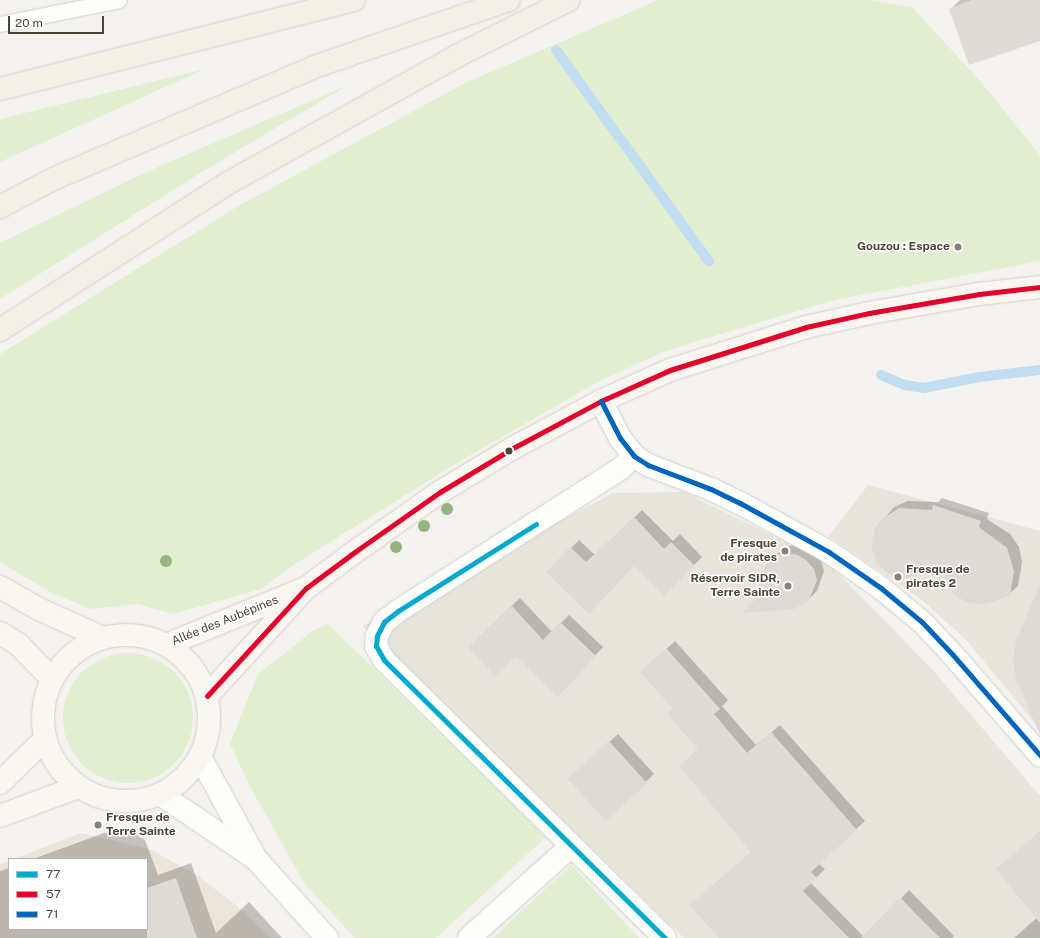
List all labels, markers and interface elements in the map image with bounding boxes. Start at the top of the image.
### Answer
scale bar [10,8,106,34]
text: 20 m [15,16,43,30]
place label: Gouzou : Espace [857,240,950,254]
marker: Gouzou : Espace [953,242,963,252]
unlabelled marker [504,446,514,456]
place label: Fresque de pirates [720,537,777,565]
marker: Fresque de pirates [780,546,790,556]
place label: Fresque de pirates 2 [906,563,970,591]
place label: Réservoir SIDR, Terre Sainte [691,572,780,600]
marker: Fresque de pirates 2 [893,572,903,582]
marker: Réservoir SIDR, Terre Sainte [783,581,793,591]
street label: Allée des Aubépines [169,593,281,649]
place label: Fresque de Terre Sainte [106,811,176,839]
marker: Fresque de Terre Sainte [93,820,103,830]
legend [8,858,148,930]
text: 77 [46,867,61,881]
text: 57 [46,887,61,901]
text: 71 [46,907,58,921]

